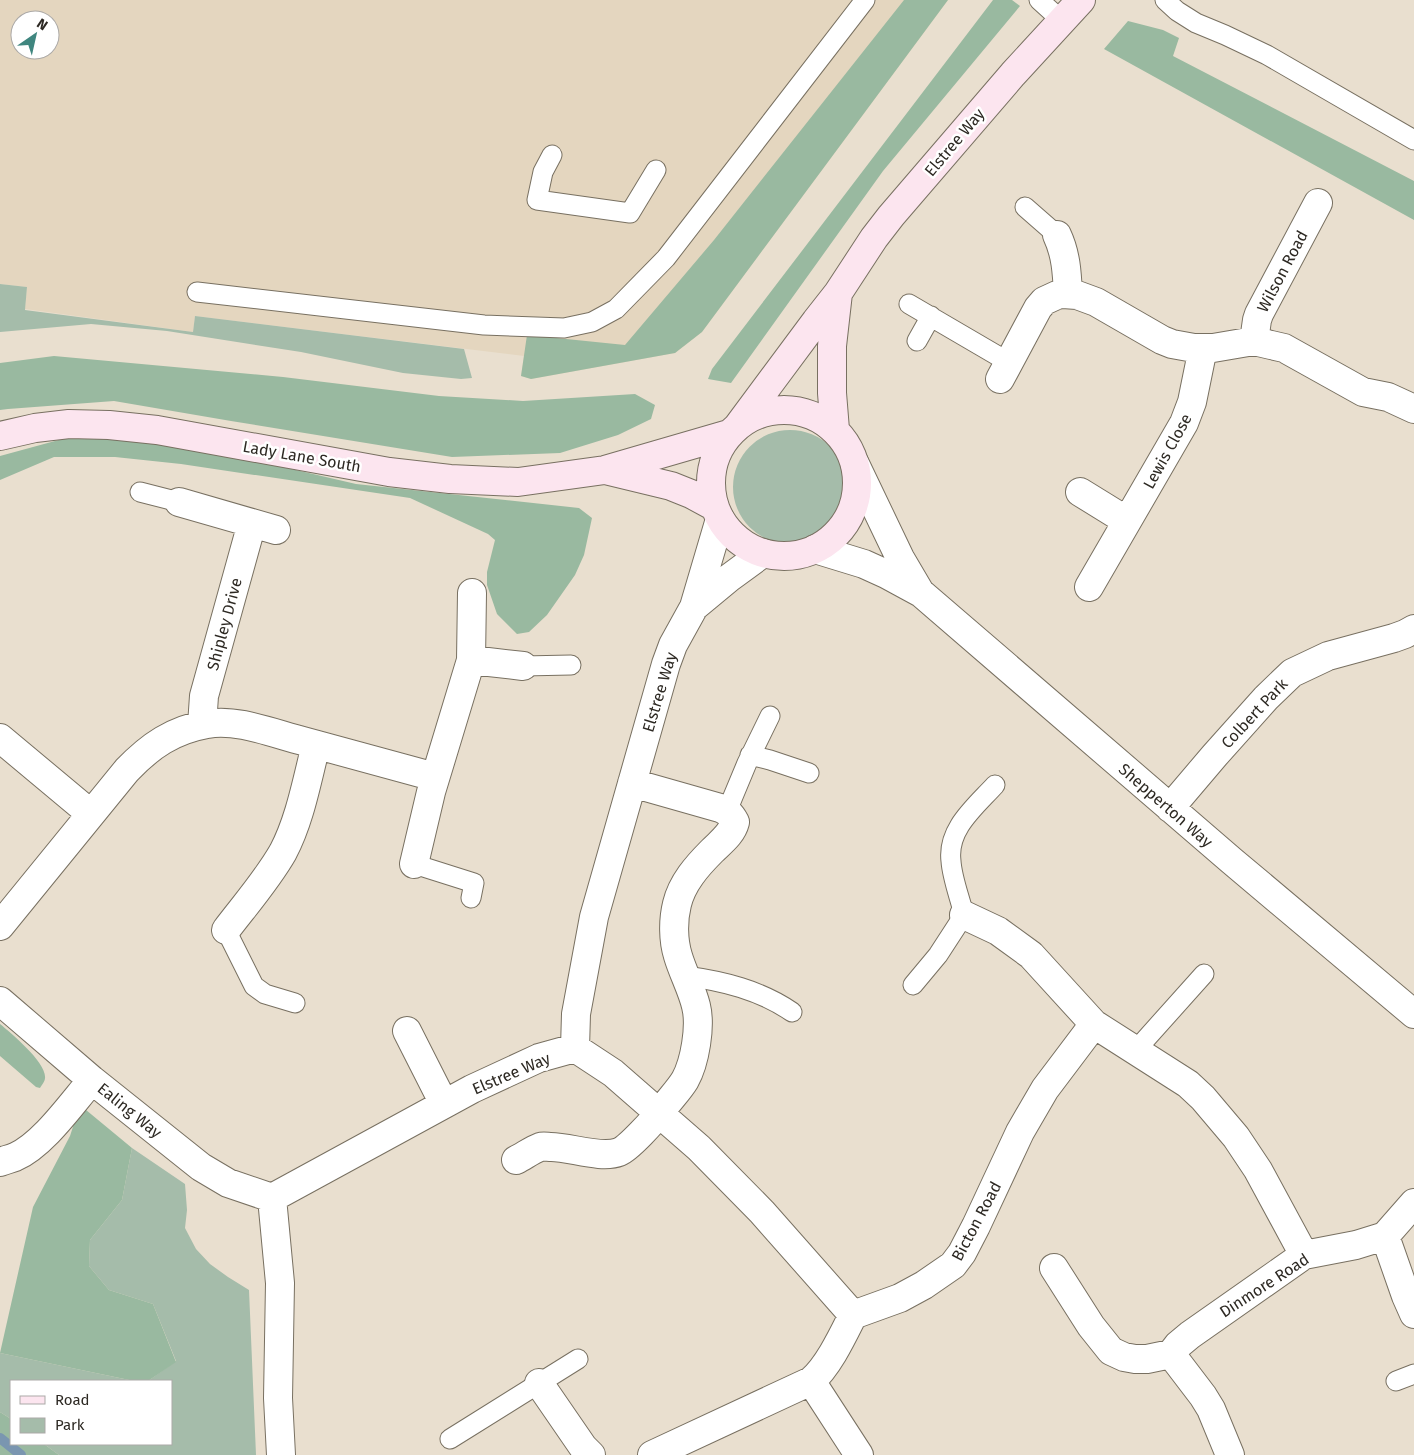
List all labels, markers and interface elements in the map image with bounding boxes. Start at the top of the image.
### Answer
north arrow [10,10,60,60]
text: N [33,15,51,34]
street label: Elstree Way [920,104,988,180]
street label: Wilson Road [1253,227,1312,315]
street label: Lewis Close [1139,410,1196,492]
street label: Lady Lane South [241,437,362,476]
street label: Shipley Drive [203,576,246,672]
street label: Elstree Way [638,650,681,735]
street label: Colbert Park [1217,674,1292,752]
street label: Shepperton Way [1115,759,1217,851]
street label: Elstree Way [469,1048,553,1098]
street label: Ealing Way [94,1079,166,1142]
street label: Bicton Road [948,1178,1005,1264]
street label: Dinmore Road [1216,1249,1313,1321]
legend [10,1380,172,1445]
text: Road [55,1391,90,1409]
text: Park [55,1416,85,1434]

